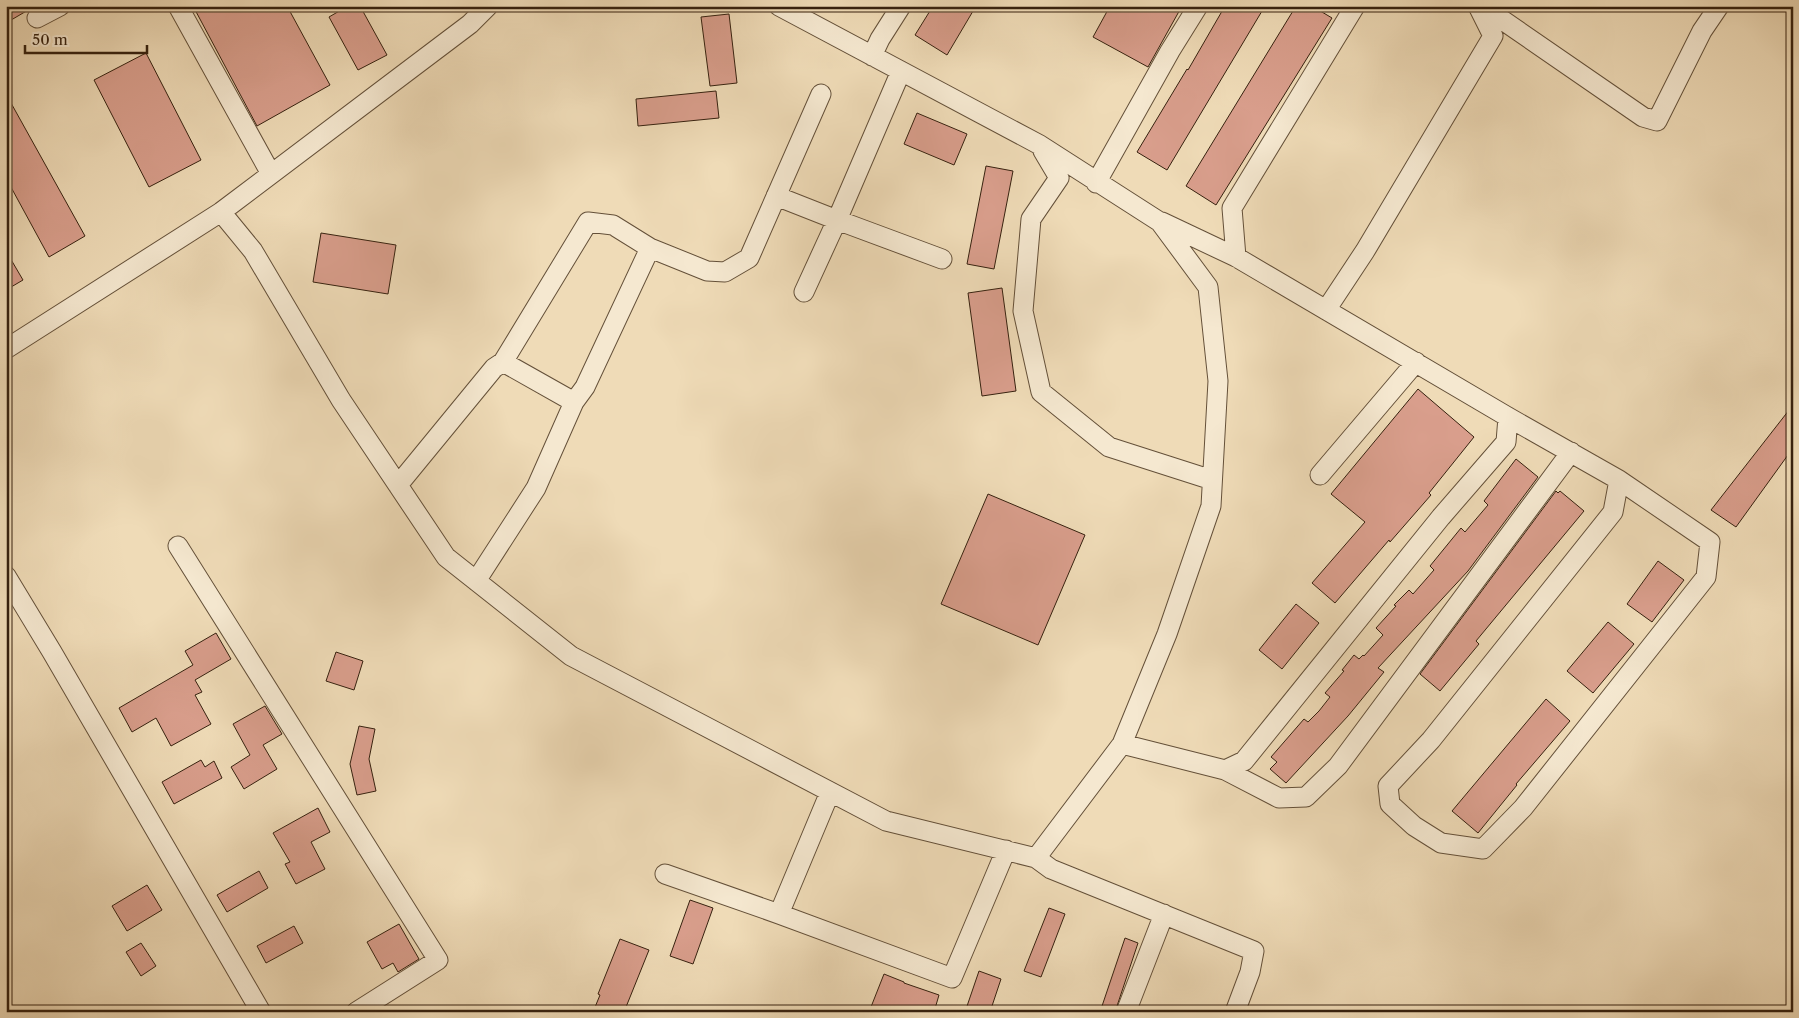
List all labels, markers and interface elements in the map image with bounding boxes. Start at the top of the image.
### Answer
scale bar [25,22,148,54]
text: 50 m [32,30,68,49]

